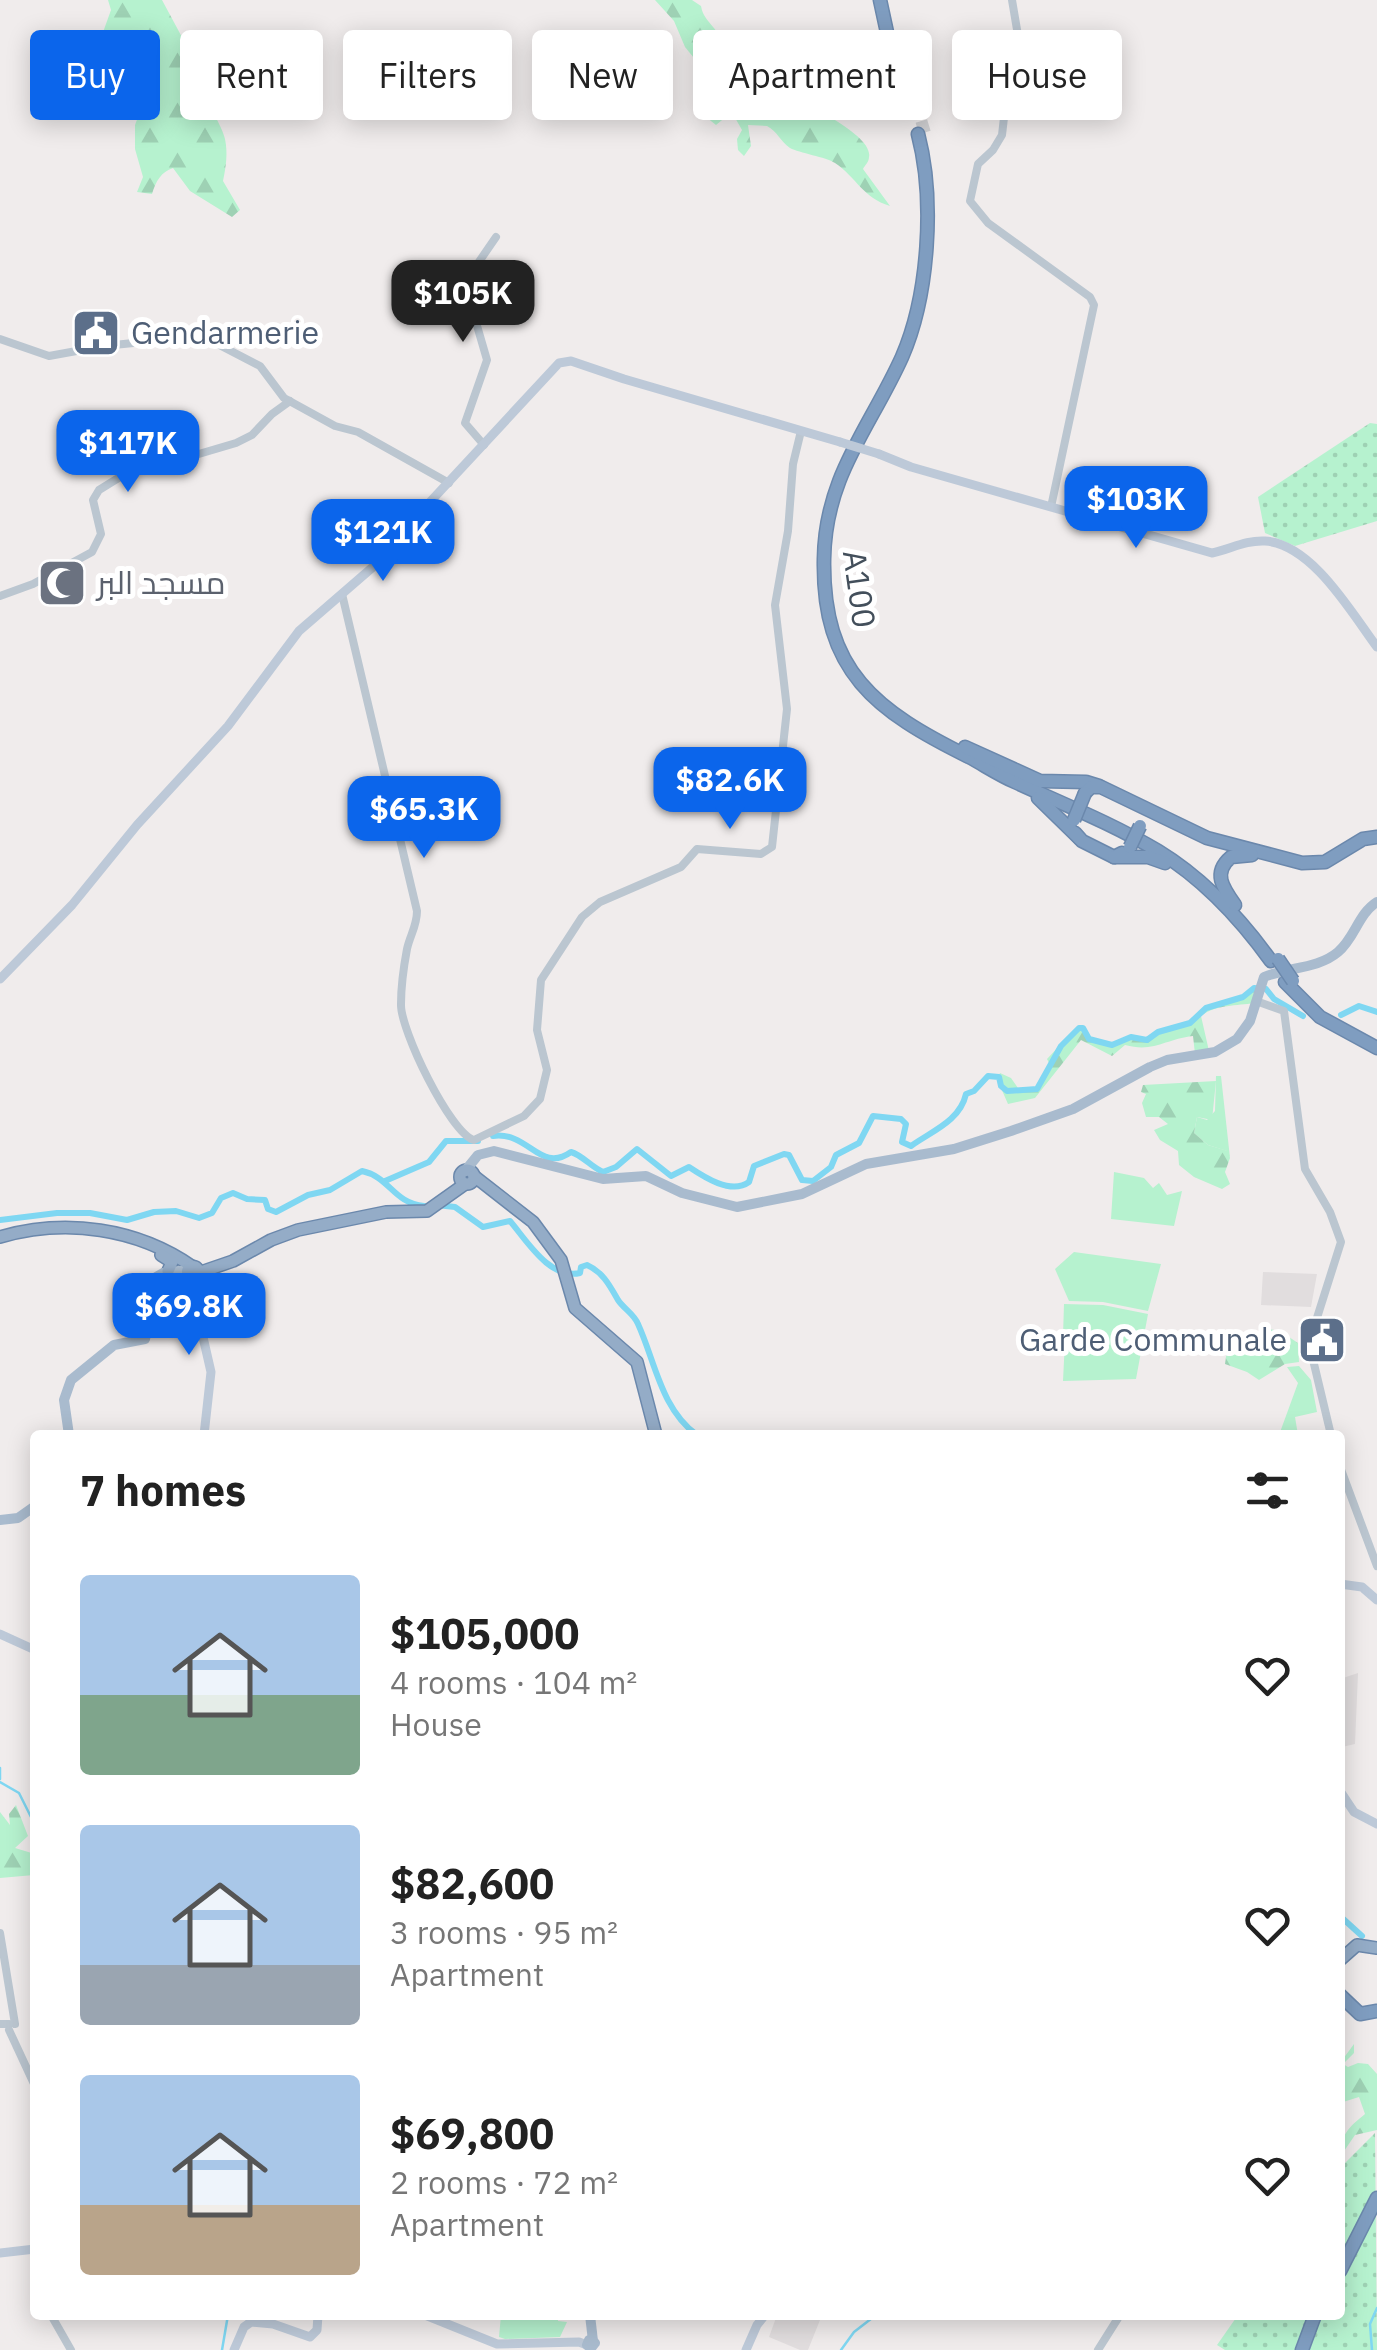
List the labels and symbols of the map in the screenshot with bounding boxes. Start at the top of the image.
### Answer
pin: $105K [393,260,533,345]
public building icon: Gendarmerie [70,307,122,359]
place label: Gendarmerie [131,311,319,353]
pin: $117K [58,410,198,495]
pin: $103K [1066,466,1206,551]
pin: $121K [313,499,453,584]
street label: A100 [834,547,886,630]
mosque icon: مسجد البر [36,557,88,609]
place label: مسجد البر [95,561,225,603]
pin: $82.6K [649,747,811,832]
pin: $65.3K [343,776,505,861]
pin: $69.8K [108,1273,270,1358]
public building icon: Garde Communale [1296,1314,1348,1366]
place label: Garde Communale [1019,1318,1287,1360]

